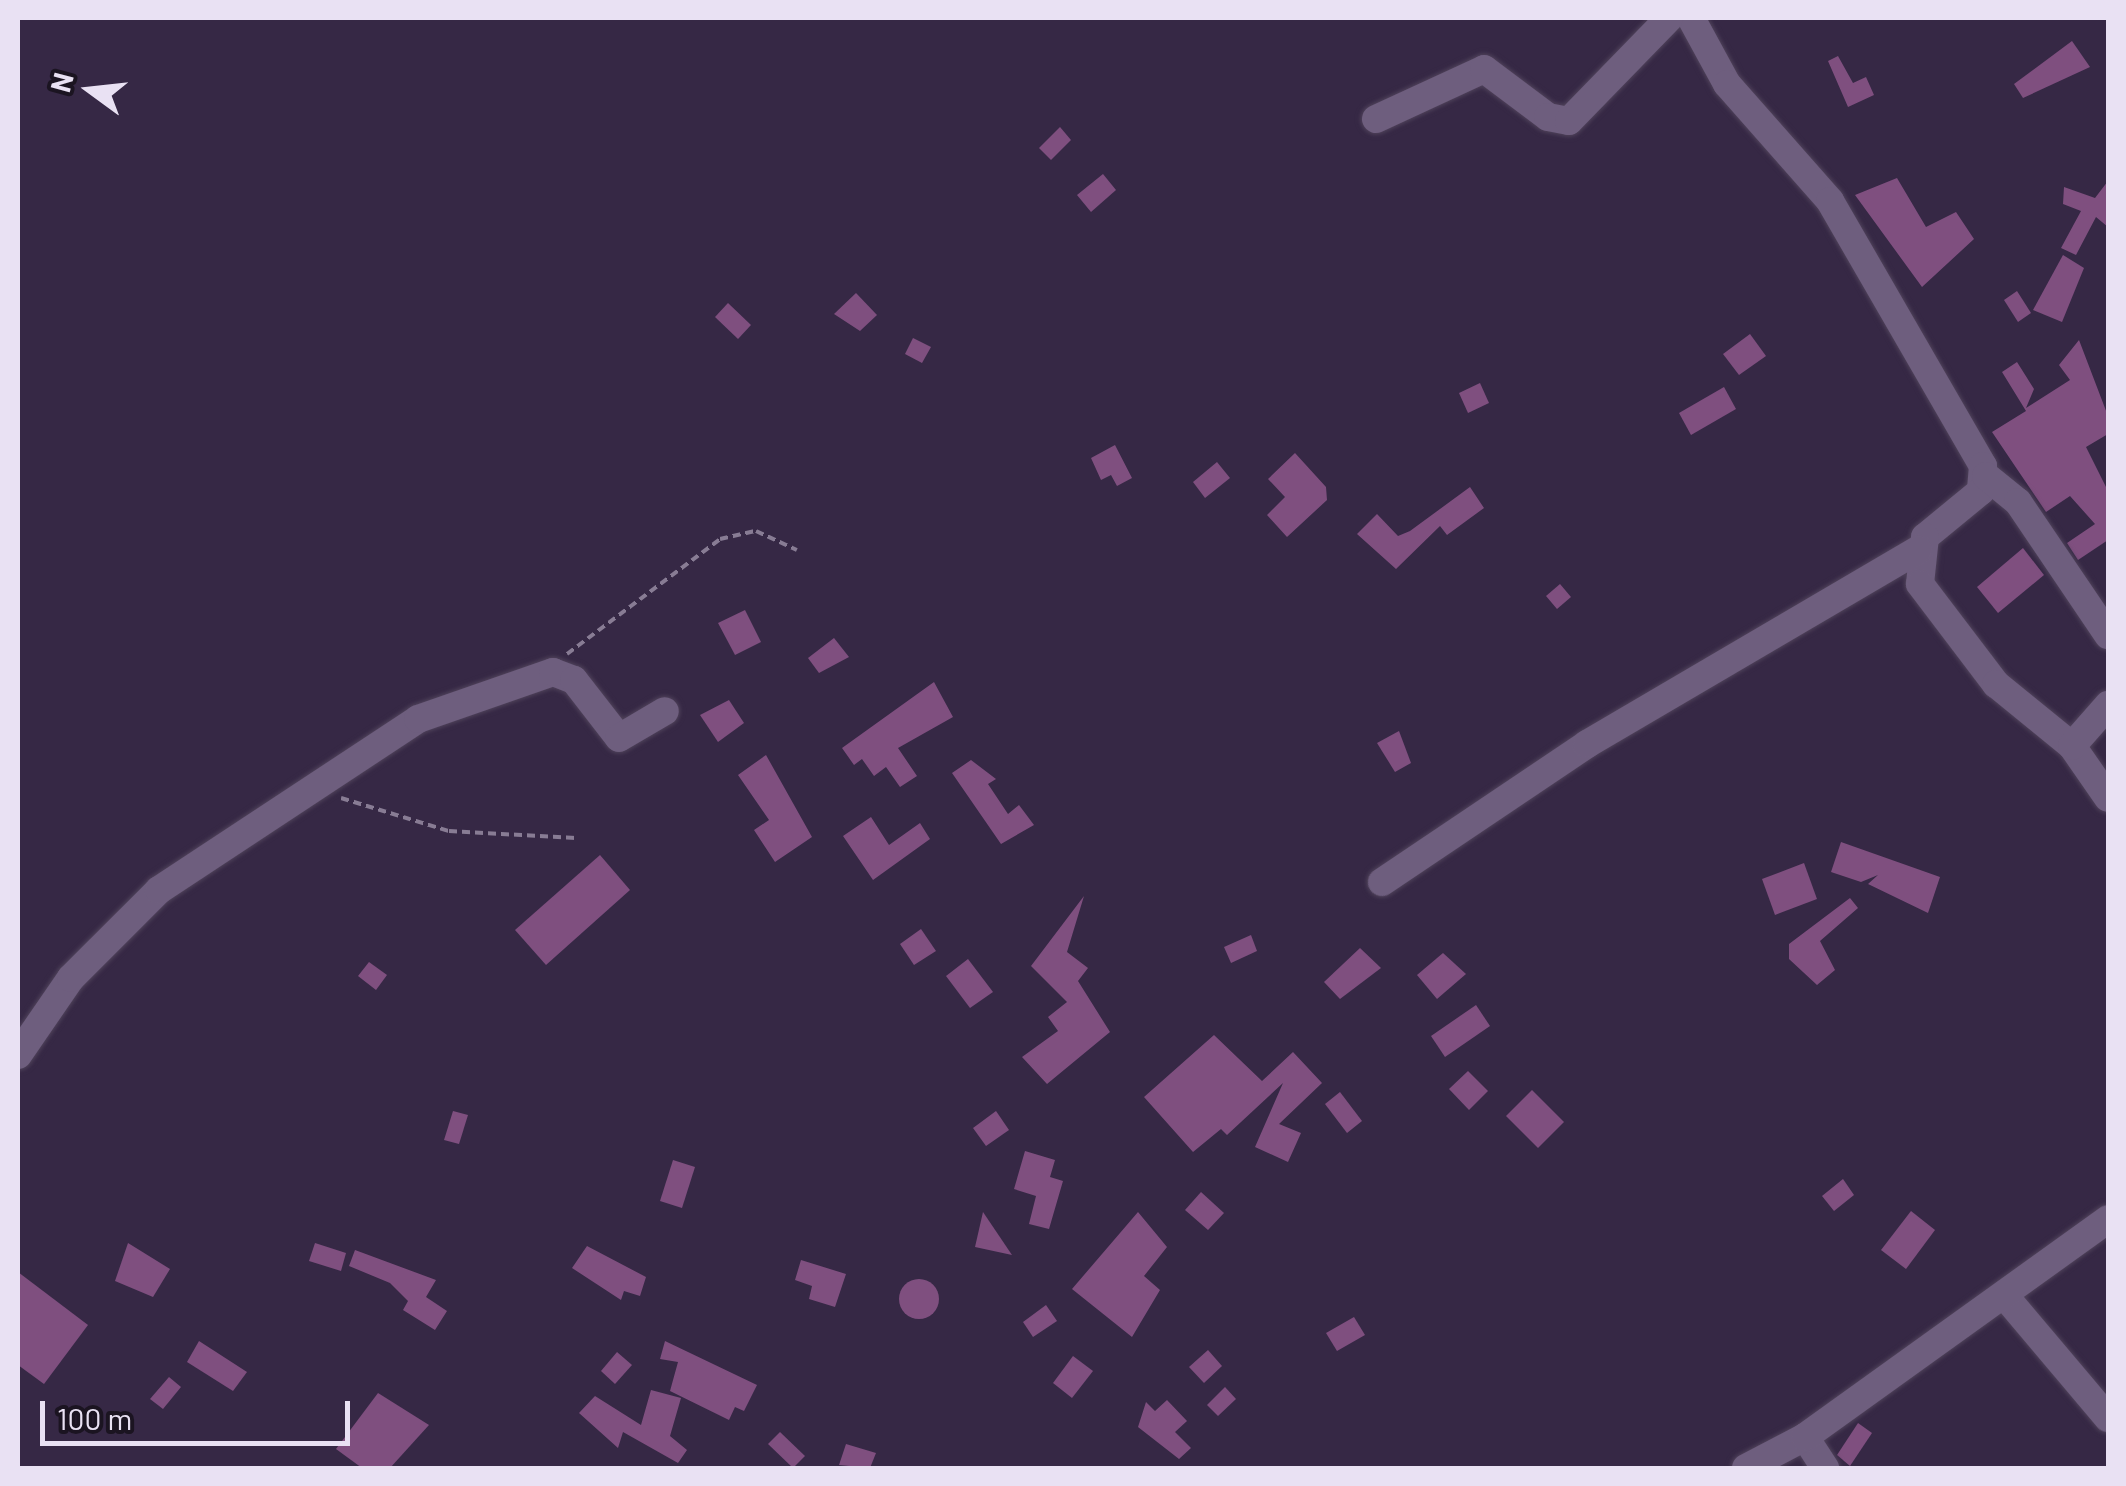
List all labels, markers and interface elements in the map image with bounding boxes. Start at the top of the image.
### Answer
north arrow [40,40,140,140]
text: N [42,69,80,96]
scale bar [45,1381,355,1443]
text: 100 m [57,1400,132,1436]

